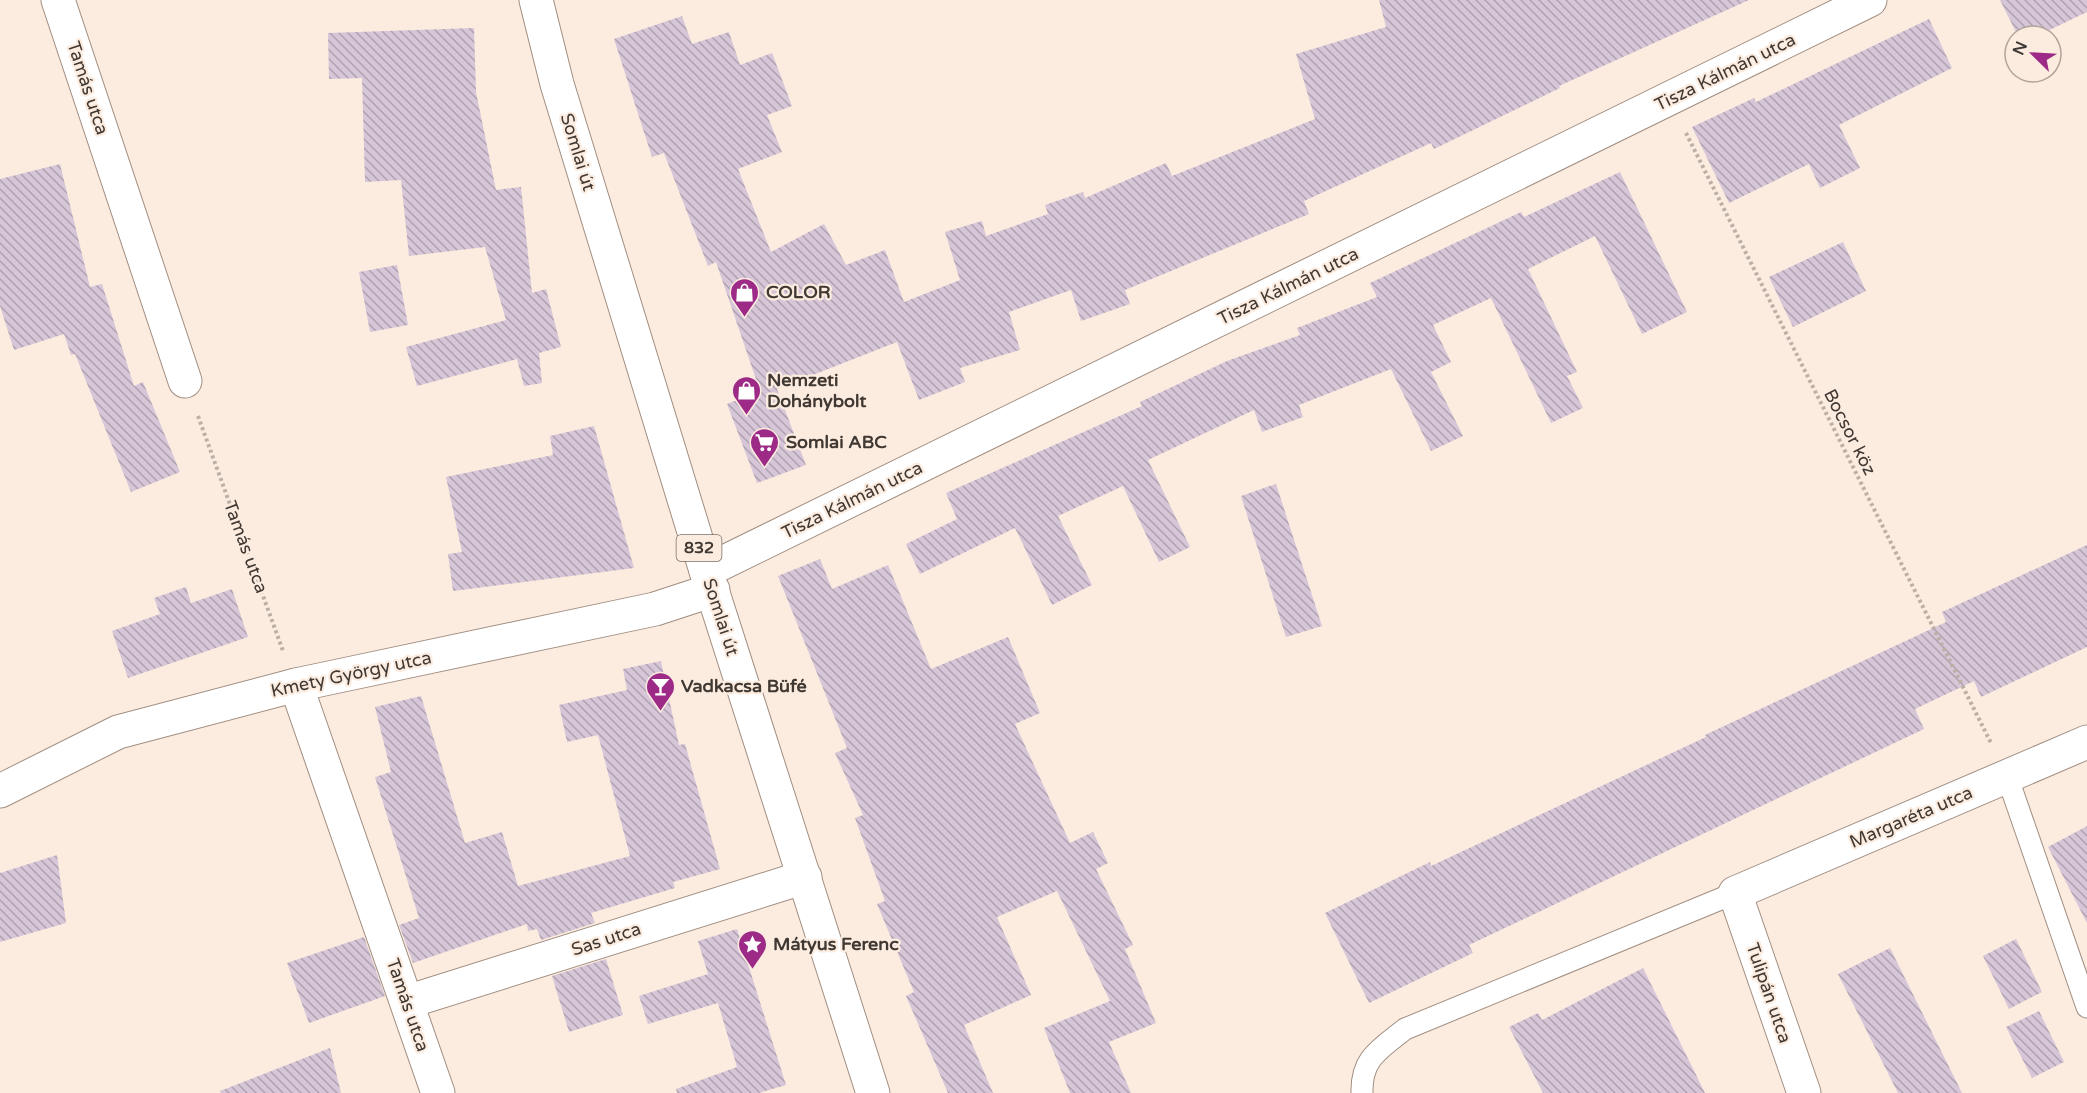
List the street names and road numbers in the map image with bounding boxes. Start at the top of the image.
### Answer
street label: Tisza Kálmán utca [1651,28,1799,116]
street label: Tamás utca [63,38,113,138]
street label: Somlai út [556,110,600,194]
street label: Tisza Kálmán utca [1214,242,1362,330]
street label: Bocsor köz [1819,385,1881,479]
street label: Tisza Kálmán utca [778,456,926,544]
street label: Tamás utca [219,498,273,596]
road number: 832 [676,535,722,561]
street label: Somlai út [698,575,744,659]
street label: Kmety György utca [269,646,433,702]
street label: Margaréta utca [1846,781,1976,853]
street label: Sas utca [568,917,644,961]
street label: Tulipán utca [1742,940,1796,1046]
street label: Tamás utca [382,956,434,1054]

